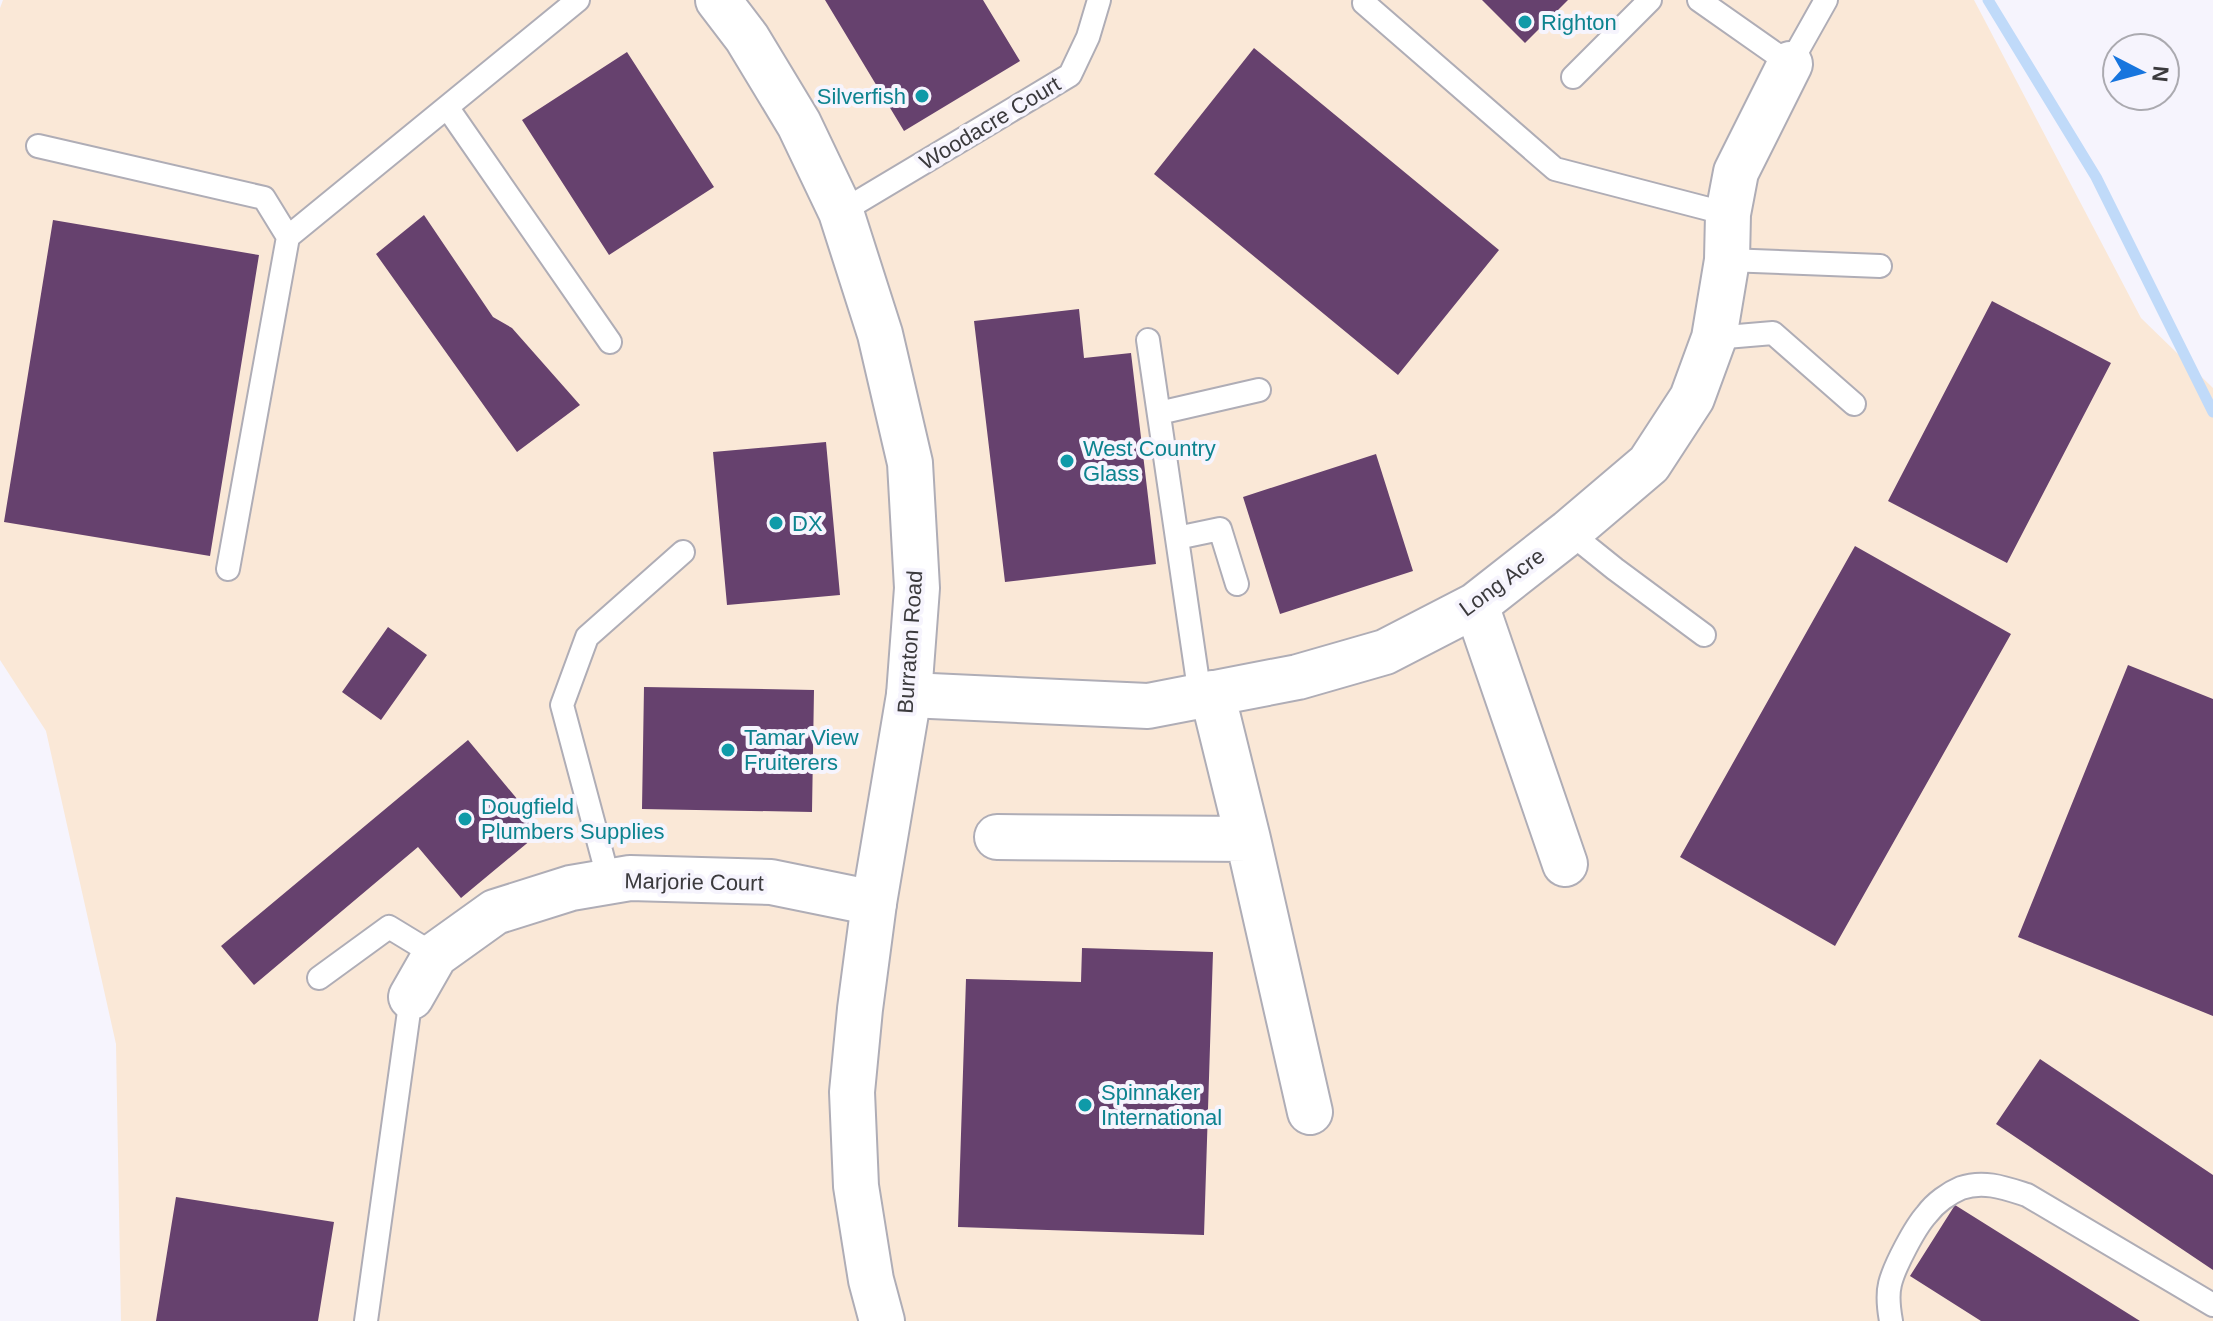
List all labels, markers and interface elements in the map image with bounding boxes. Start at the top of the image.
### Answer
place label: Righton [1541,10,1617,35]
marker: Righton [1516,13,1534,31]
north arrow [2101,32,2181,112]
text: N [2147,65,2174,83]
street label: Woodacre Court [915,71,1065,175]
place label: Silverfish [817,84,906,109]
marker: Silverfish [913,87,931,105]
place label: West Country Glass [1083,436,1216,486]
marker: West Country Glass [1058,452,1076,470]
place label: DX [792,511,823,536]
marker: DX [767,514,785,532]
street label: Long Acre [1455,543,1549,621]
street label: Burraton Road [893,570,927,714]
place label: Tamar View Fruiterers [744,725,859,775]
marker: Tamar View Fruiterers [719,741,737,759]
place label: Dougfield Plumbers Supplies [481,794,664,844]
marker: Dougfield Plumbers Supplies [456,810,474,828]
street label: Marjorie Court [624,868,764,896]
place label: Spinnaker International [1101,1080,1222,1130]
marker: Spinnaker International [1076,1096,1094,1114]

